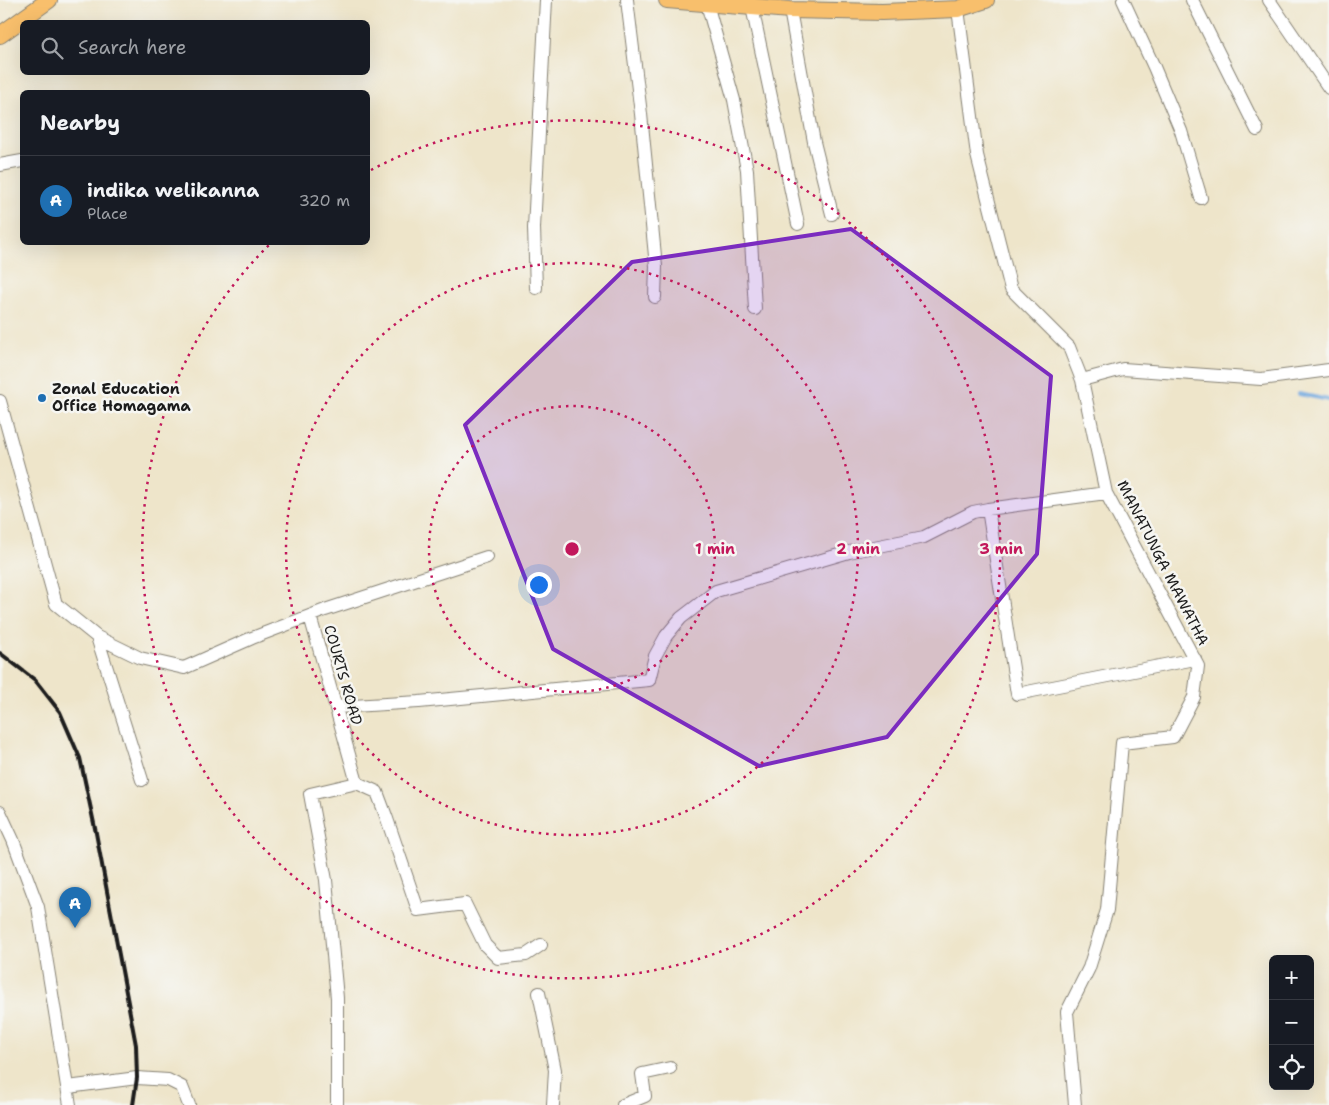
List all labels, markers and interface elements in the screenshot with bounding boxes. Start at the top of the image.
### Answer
search box [20,20,370,75]
icon: search [38,34,66,62]
text: Search here [78,35,187,60]
text: Nearby [40,109,120,137]
text: indika welikanna [87,178,259,203]
text: A [50,190,62,211]
text: 320 m [299,190,350,211]
text: Place [87,203,128,224]
place label: Zonal Education Office Homagama [52,379,191,416]
marker: Zonal Education Office Homagama [36,392,48,404]
street label: MANATUNGA MAWATHA [1113,477,1213,649]
text: 1 min [695,539,735,559]
text: 2 min [836,539,880,559]
text: 3 min [979,539,1023,559]
centre of rings [563,540,581,558]
your location [526,572,552,598]
street label: COURTS ROAD [319,623,367,727]
pin: A [59,887,91,928]
map controls [1269,955,1314,1090]
button: + [1269,955,1314,1000]
button: − [1269,1000,1314,1045]
button: locate [1269,1045,1314,1090]

